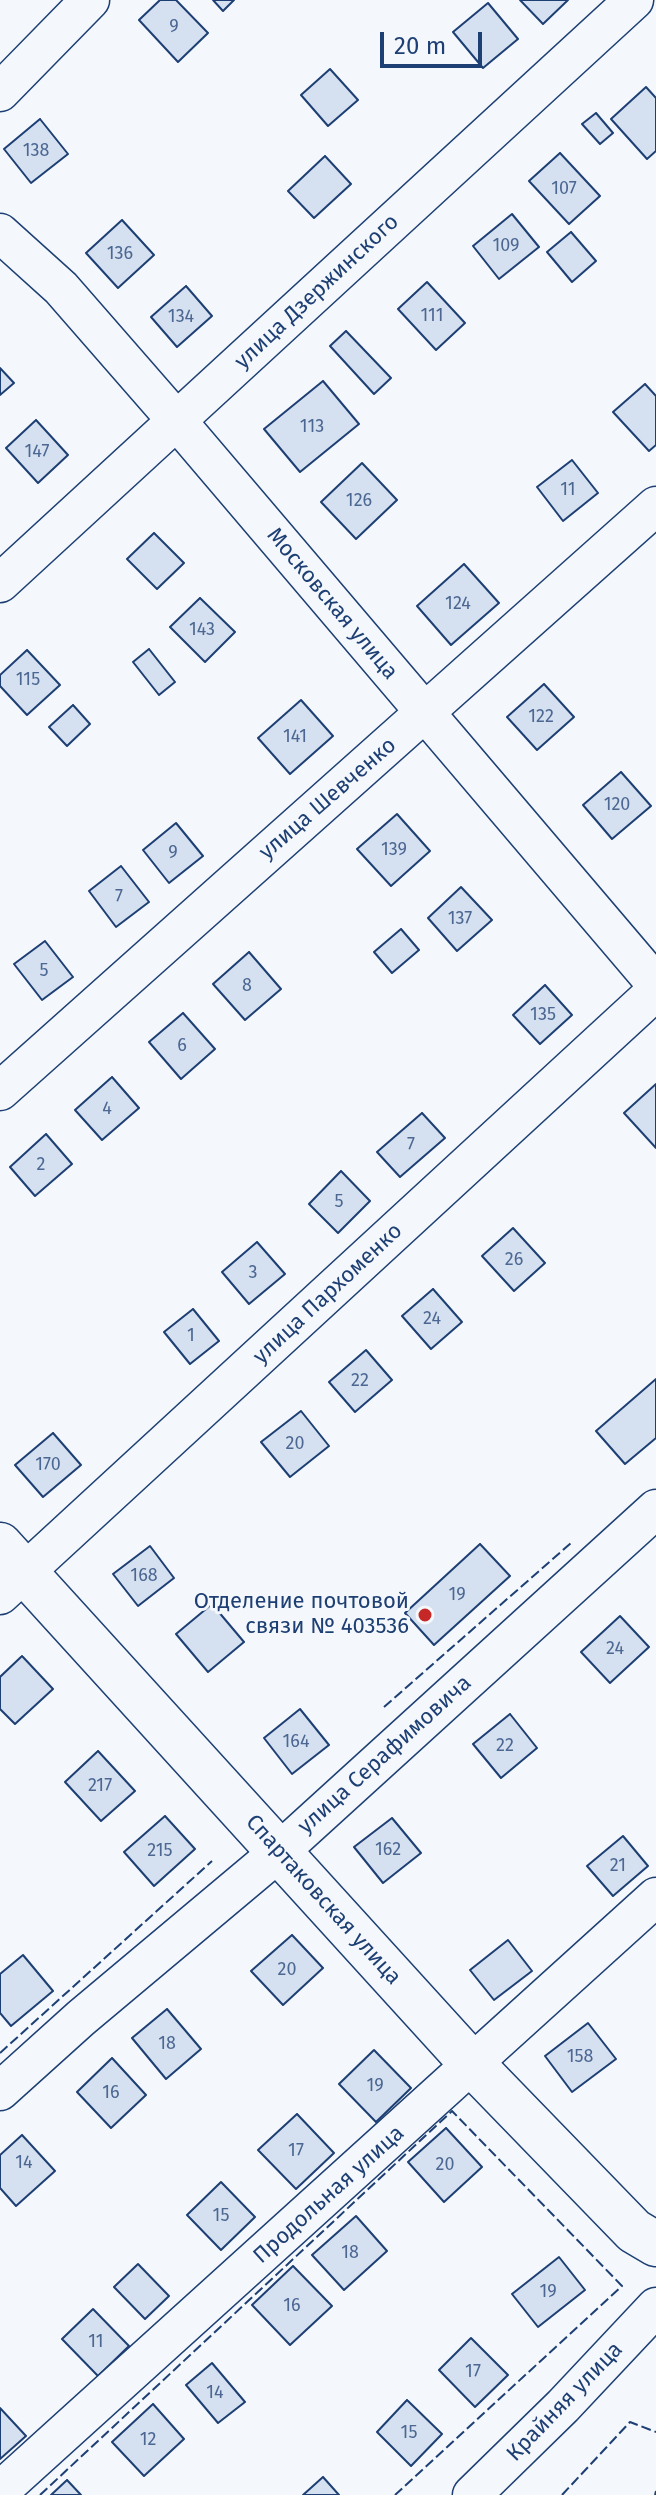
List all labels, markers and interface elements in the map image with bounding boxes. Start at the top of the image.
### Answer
house number: 9 [169,16,179,38]
scale bar [384,16,486,66]
text: 20 m [394,32,446,60]
house number: 138 [23,140,49,162]
house number: 107 [551,178,577,200]
street label: улица Дзержинского [229,209,405,375]
house number: 109 [492,235,520,257]
house number: 136 [107,243,133,265]
house number: 111 [421,305,443,327]
house number: 134 [168,306,194,328]
house number: 113 [300,416,324,438]
house number: 147 [25,441,49,463]
house number: 11 [560,479,576,501]
house number: 126 [346,490,372,512]
street label: Московская улица [261,523,403,685]
house number: 124 [445,593,471,615]
house number: 143 [189,619,215,641]
house number: 115 [16,669,40,691]
house number: 122 [528,706,554,728]
house number: 141 [283,726,307,748]
street label: улица Шевченко [254,732,402,866]
house number: 120 [604,794,630,816]
house number: 139 [381,839,407,861]
house number: 9 [168,842,178,864]
house number: 7 [115,886,123,908]
house number: 137 [448,908,472,930]
house number: 5 [39,960,49,982]
house number: 8 [242,975,252,997]
house number: 135 [530,1004,556,1026]
house number: 6 [177,1035,187,1057]
house number: 4 [102,1098,112,1120]
house number: 7 [407,1134,415,1156]
house number: 2 [37,1154,45,1176]
house number: 5 [334,1191,344,1213]
street label: улица Пархоменко [248,1218,408,1370]
house number: 26 [505,1249,523,1271]
house number: 3 [249,1262,257,1284]
house number: 24 [423,1308,441,1330]
house number: 1 [187,1325,195,1347]
house number: 22 [351,1370,369,1392]
house number: 20 [286,1433,304,1455]
house number: 170 [35,1454,61,1476]
house number: 168 [130,1565,158,1587]
house number: 19 [448,1584,466,1606]
place label: Отделение почтовой связи № 403536 [194,1589,409,1640]
marker: Отделение почтовой связи № 403536 [416,1606,434,1624]
house number: 24 [606,1638,624,1660]
street label: улица Серафимовича [293,1670,477,1840]
house number: 164 [283,1731,309,1753]
house number: 22 [496,1735,514,1757]
house number: 217 [88,1775,112,1797]
street label: Спартаковская улица [240,1810,406,1990]
house number: 162 [375,1839,401,1861]
house number: 215 [147,1840,173,1862]
house number: 21 [610,1855,626,1877]
house number: 20 [278,1959,296,1981]
house number: 18 [158,2033,176,2055]
house number: 158 [567,2046,593,2068]
house number: 19 [366,2075,384,2097]
house number: 16 [102,2082,120,2104]
street label: Продольная улица [248,2120,410,2270]
house number: 17 [288,2140,304,2162]
house number: 14 [15,2152,33,2174]
house number: 20 [436,2154,454,2176]
house number: 15 [213,2205,229,2227]
house number: 18 [341,2242,359,2264]
house number: 19 [539,2281,557,2303]
house number: 16 [283,2295,301,2317]
house number: 11 [88,2331,104,2353]
street label: Крайняя улица [502,2337,628,2467]
house number: 17 [465,2361,481,2383]
house number: 14 [206,2382,224,2404]
house number: 15 [401,2422,417,2444]
house number: 12 [140,2429,156,2451]

